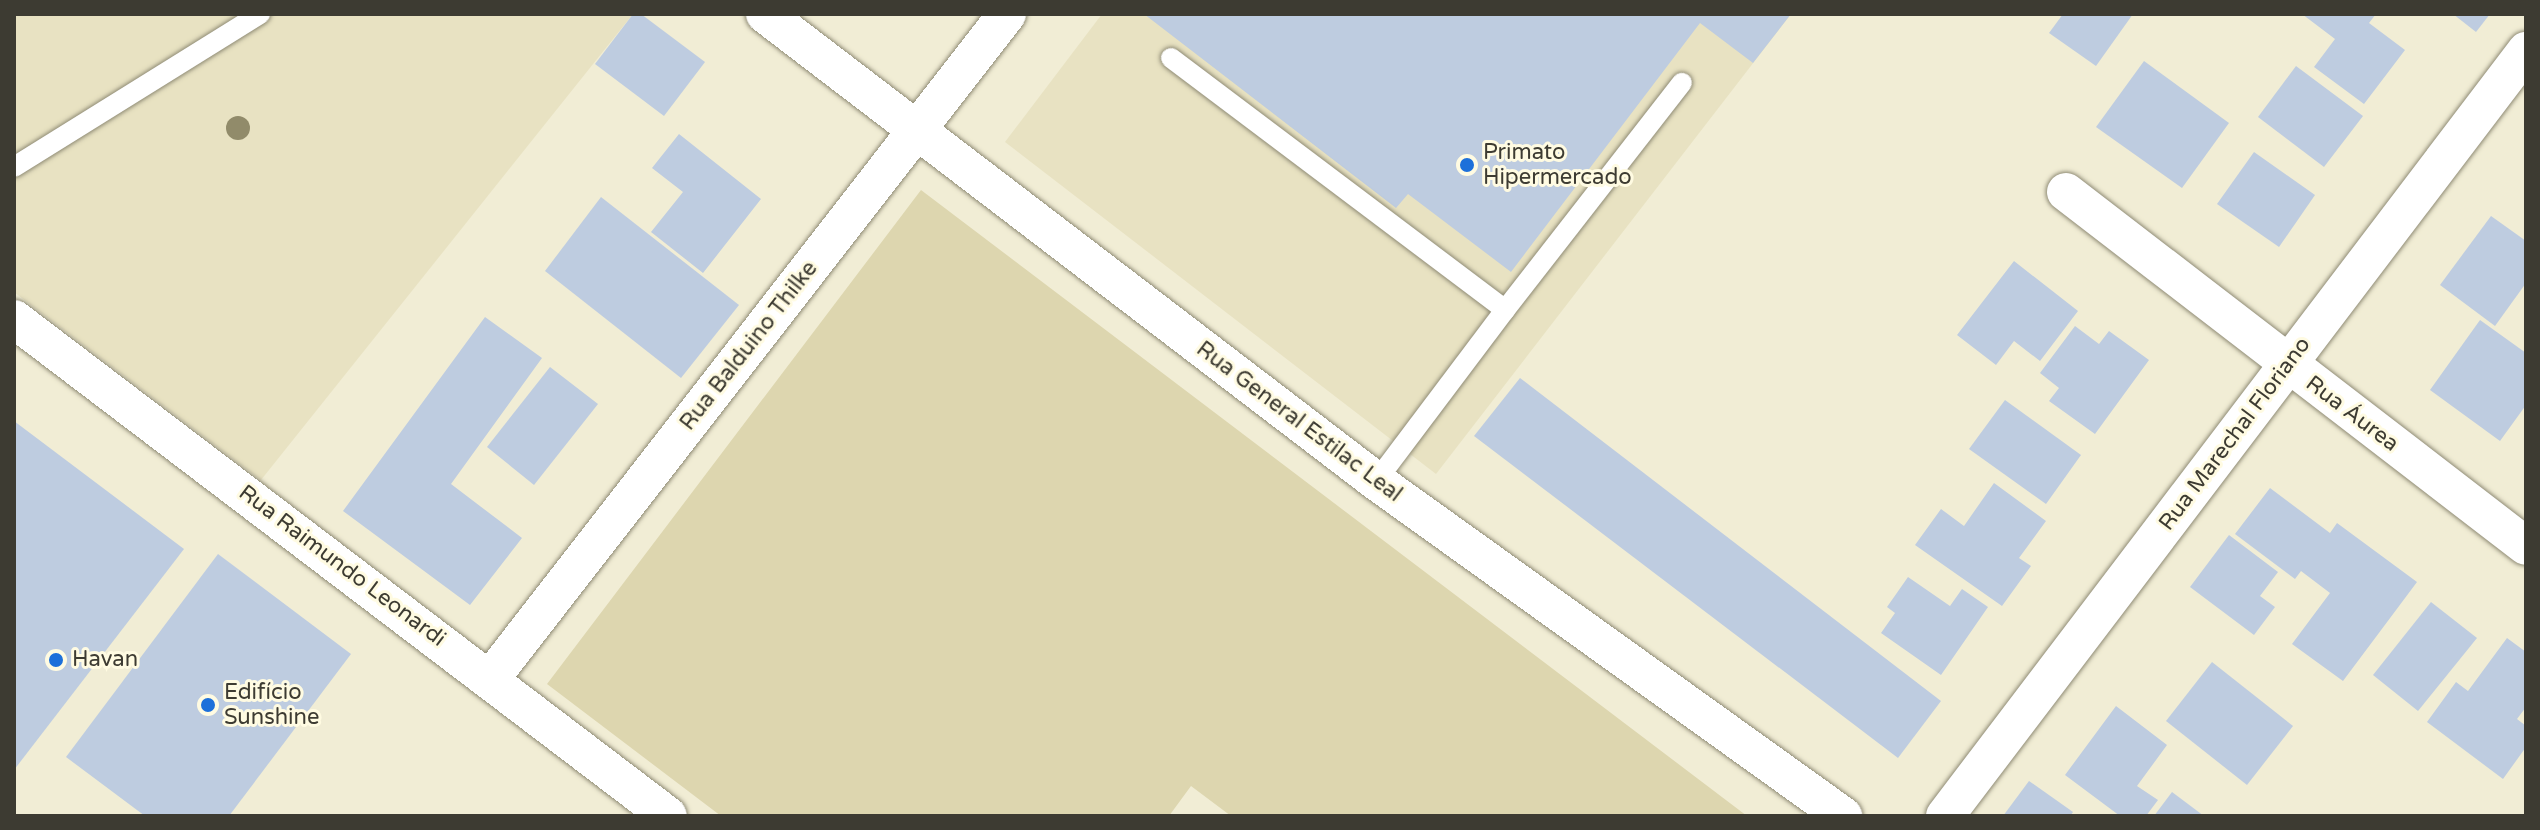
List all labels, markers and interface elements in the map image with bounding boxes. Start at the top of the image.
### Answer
place label: Primato Hipermercado [1483,139,1632,190]
marker: Primato Hipermercado [1458,156,1476,174]
street label: Rua Balduino Thilke [675,256,823,436]
street label: Rua Marechal Floriano [2154,332,2316,536]
street label: Rua General Estilac Leal [1191,336,1407,508]
street label: Rua Áurea [2300,370,2404,458]
street label: Rua Raimundo Leonardi [233,480,451,652]
place label: Havan [72,647,138,673]
marker: Havan [47,651,65,669]
place label: Edifício Sunshine [224,679,319,730]
marker: Edifício Sunshine [199,696,217,714]

